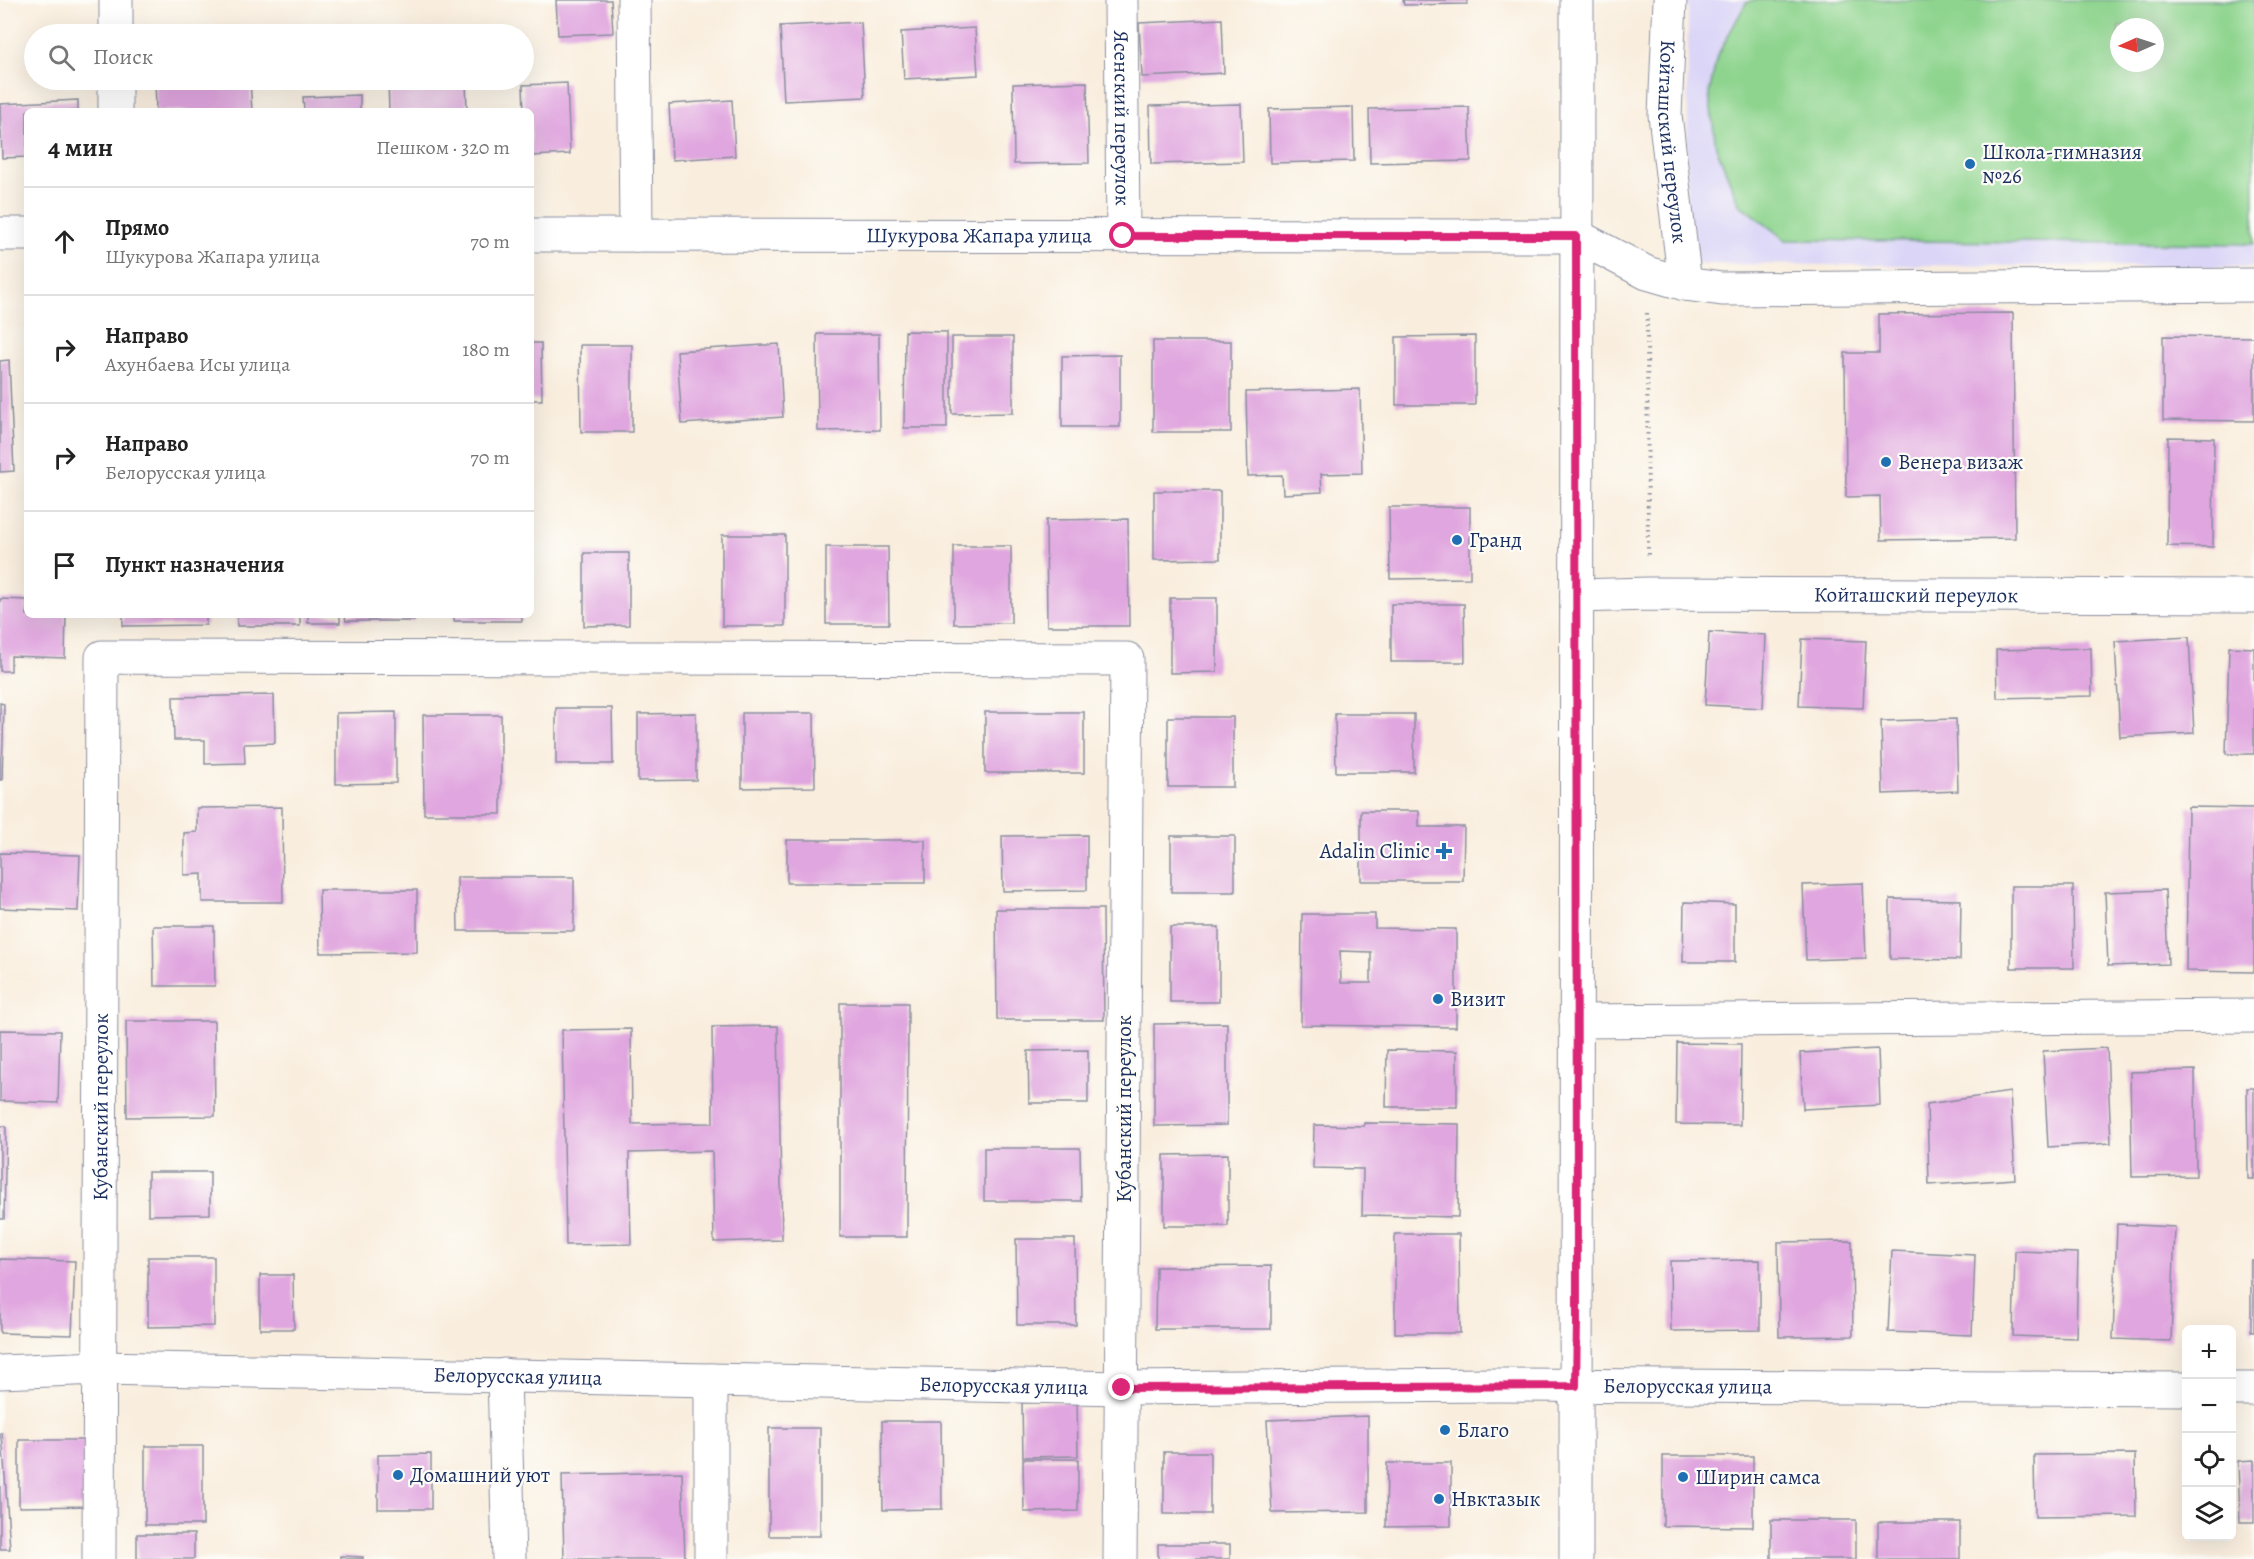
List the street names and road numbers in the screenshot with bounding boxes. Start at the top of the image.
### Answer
street label: Ясенский переулок [1107,30,1137,206]
street label: Койташский переулок [1651,39,1694,245]
street label: Шукурова Жапара улица [866,221,1092,250]
street label: Койташский переулок [1814,581,2018,609]
street label: Кубанский переулок [86,1013,115,1201]
street label: Кубанский переулок [1110,1015,1138,1203]
street label: Белорусская улица [433,1361,603,1392]
street label: Белорусская улица [919,1370,1089,1401]
street label: Белорусская улица [1603,1372,1773,1401]

